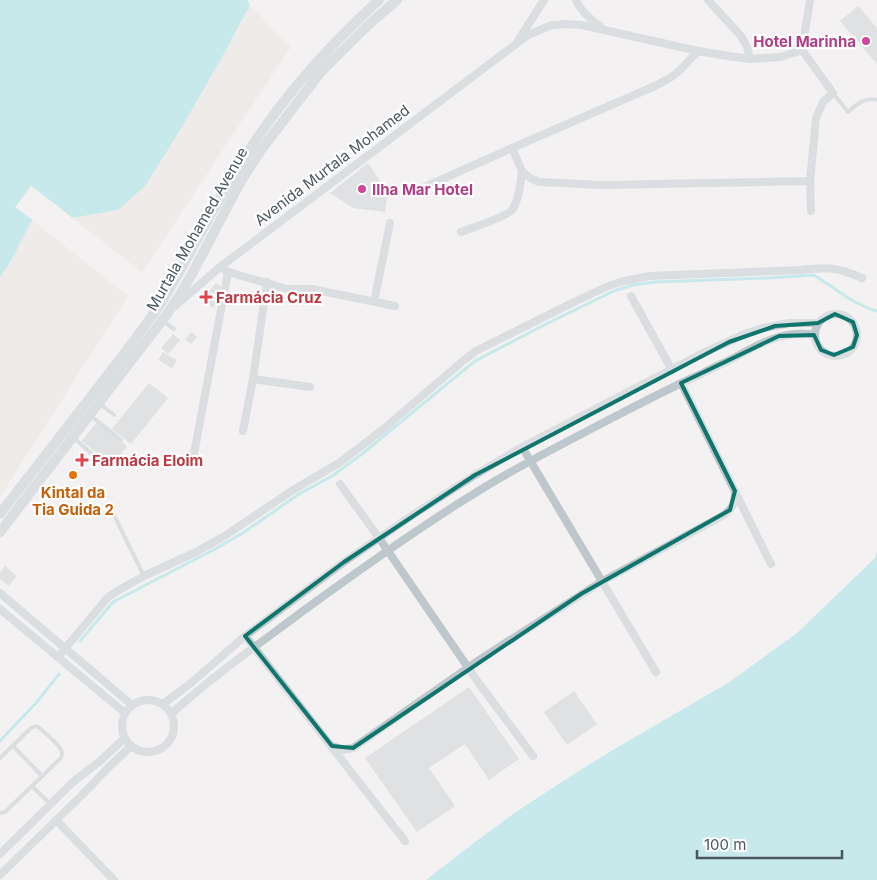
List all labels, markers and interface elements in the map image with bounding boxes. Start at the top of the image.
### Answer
place label: Hotel Marinha [753,32,856,51]
marker: Hotel Marinha [860,35,872,47]
street label: Avenida Murtala Mohamed [251,100,413,230]
street label: Murtala Mohamed Avenue [142,144,252,314]
place label: Ilha Mar Hotel [372,180,473,199]
marker: Ilha Mar Hotel [356,183,368,195]
place label: Farmácia Cruz [216,288,322,307]
marker: Farmácia Cruz [200,291,212,303]
place label: Farmácia Eloim [92,451,203,470]
marker: Farmácia Eloim [76,454,88,466]
marker: Kintal da Tia Guida 2 [67,469,79,481]
place label: Kintal da Tia Guida 2 [32,483,114,519]
scale bar [697,828,842,860]
text: 100 m [704,835,746,854]

